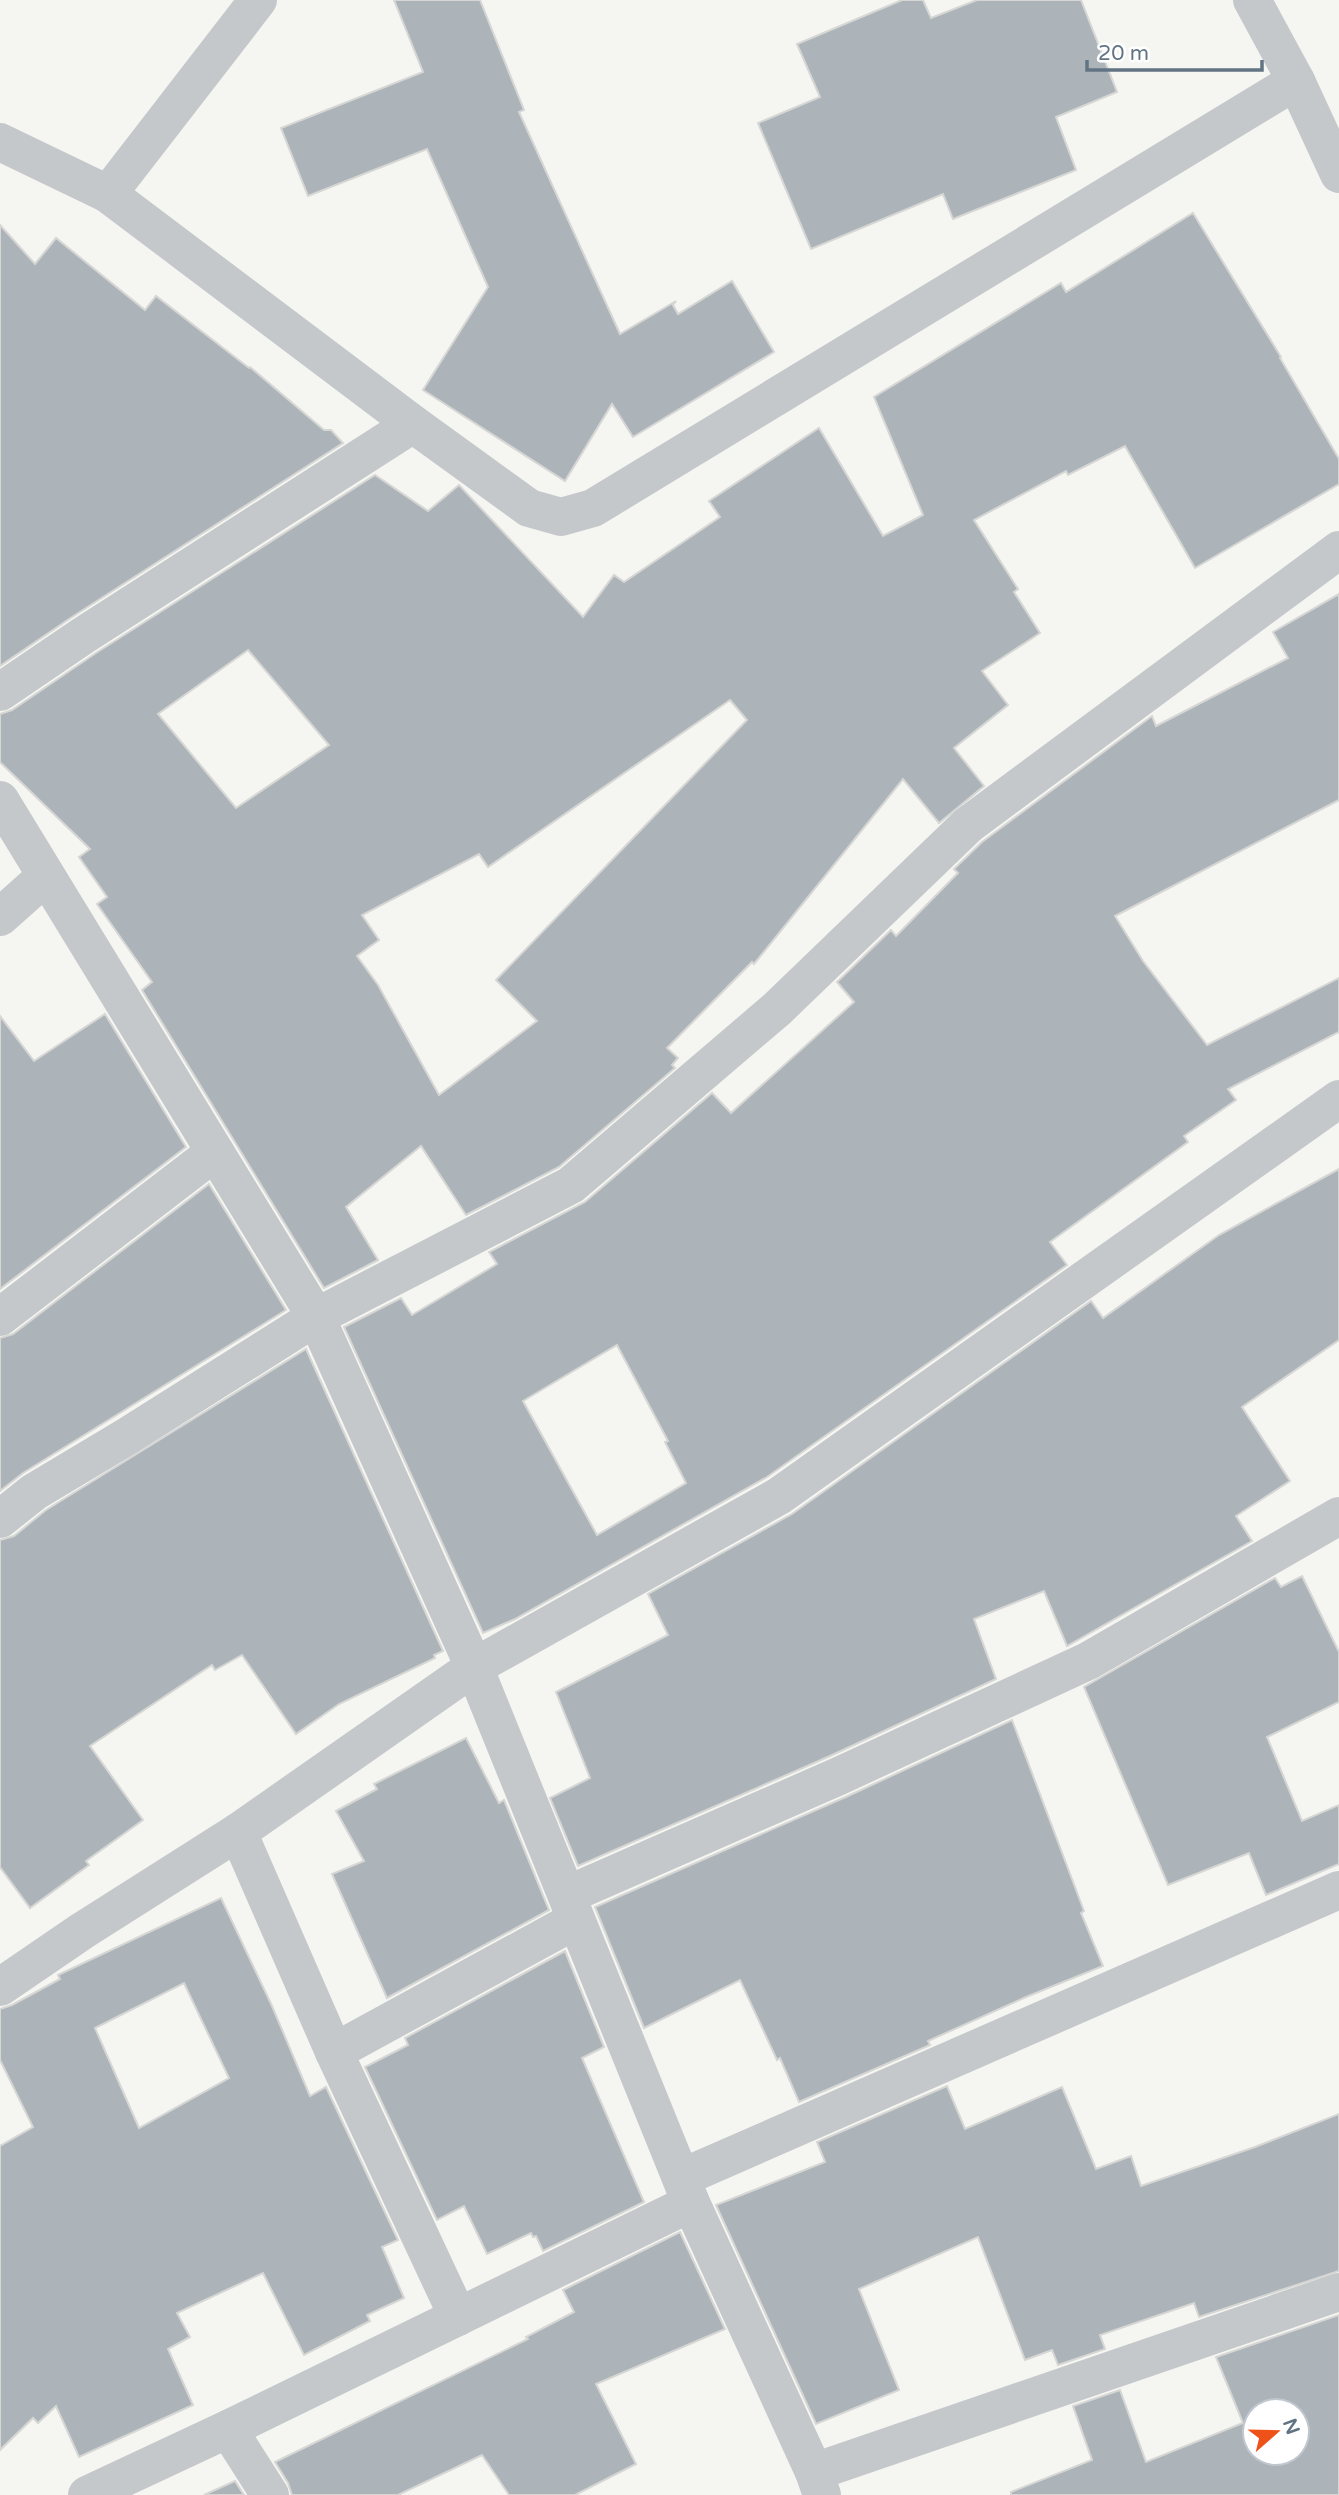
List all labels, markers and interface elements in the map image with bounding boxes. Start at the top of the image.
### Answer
scale bar [1087,28,1262,72]
text: 20 m [1098,41,1149,66]
north arrow [1241,2397,1311,2467]
text: N [1278,2416,1304,2437]

